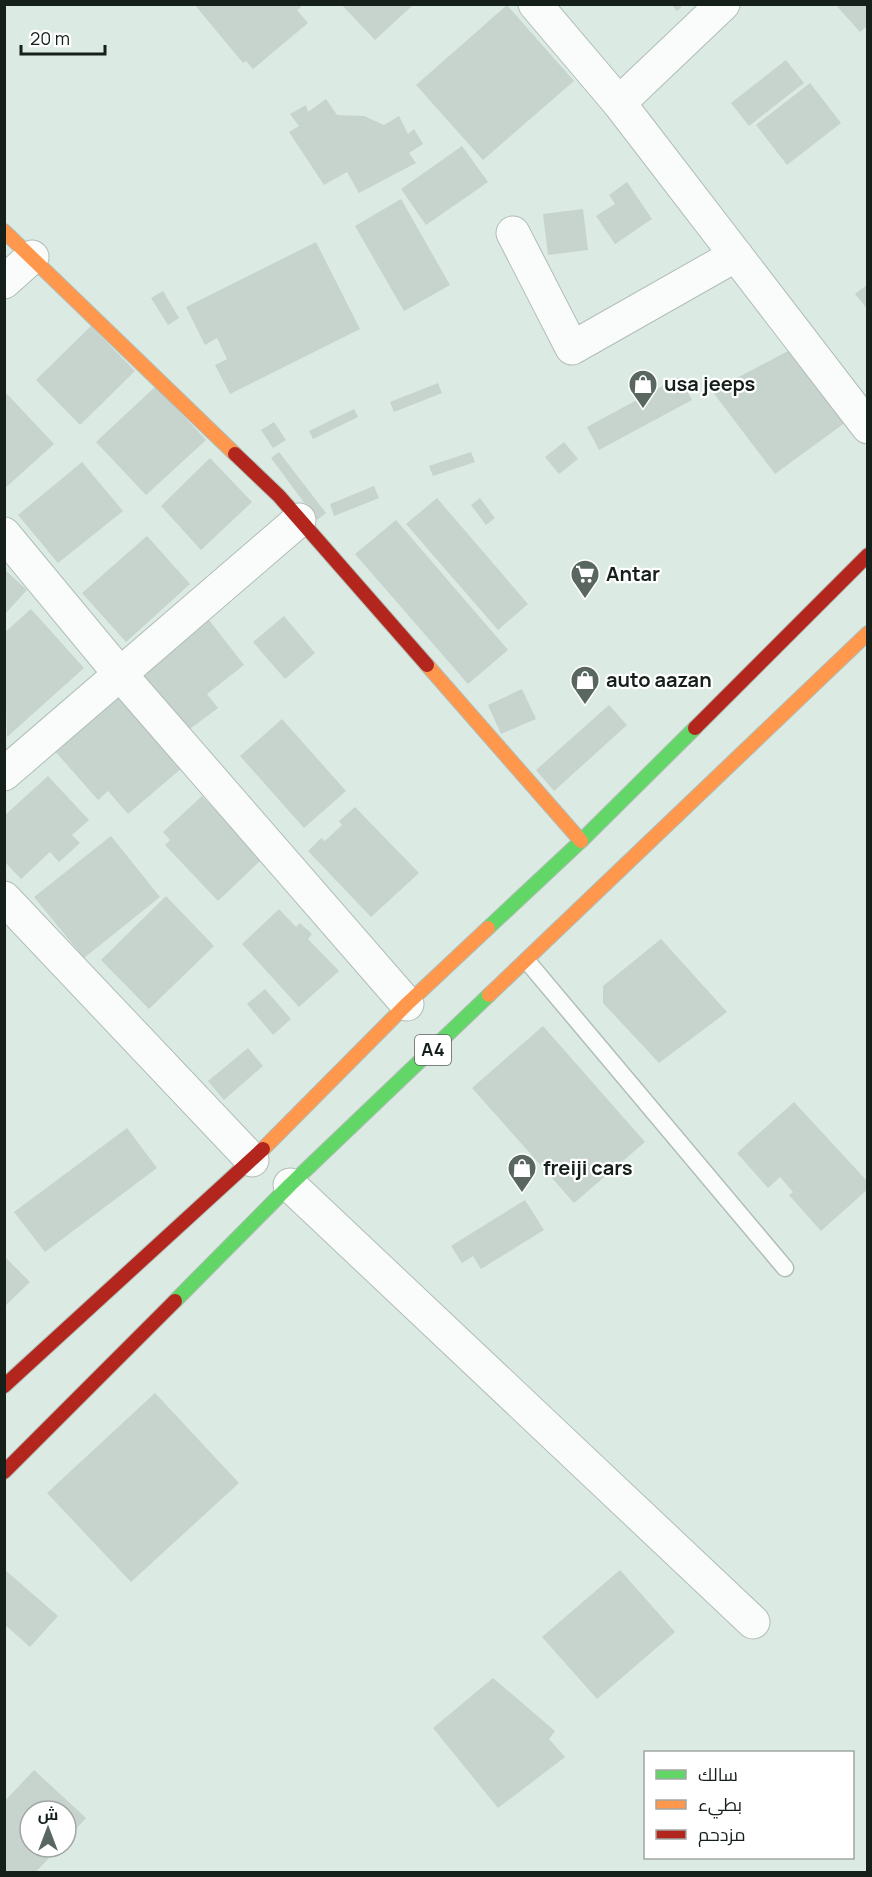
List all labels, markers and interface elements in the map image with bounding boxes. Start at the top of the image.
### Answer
scale bar [21,18,105,56]
text: 20 m [30,26,70,50]
shop icon: usa jeeps [627,368,659,410]
place label: usa jeeps [664,370,755,397]
supermarket icon: Antar [569,558,601,600]
place label: Antar [606,560,660,587]
shop icon: auto aazan [569,664,601,706]
place label: auto aazan [606,666,712,693]
road number: A4 [415,1035,451,1065]
shop icon: freiji cars [506,1152,538,1194]
place label: freiji cars [543,1154,633,1181]
legend [644,1751,854,1859]
text: سالك [698,1762,738,1786]
text: بطيء [698,1792,742,1819]
north arrow [18,1799,78,1859]
text: ش [38,1803,58,1825]
text: مزدحم [698,1822,746,1847]

